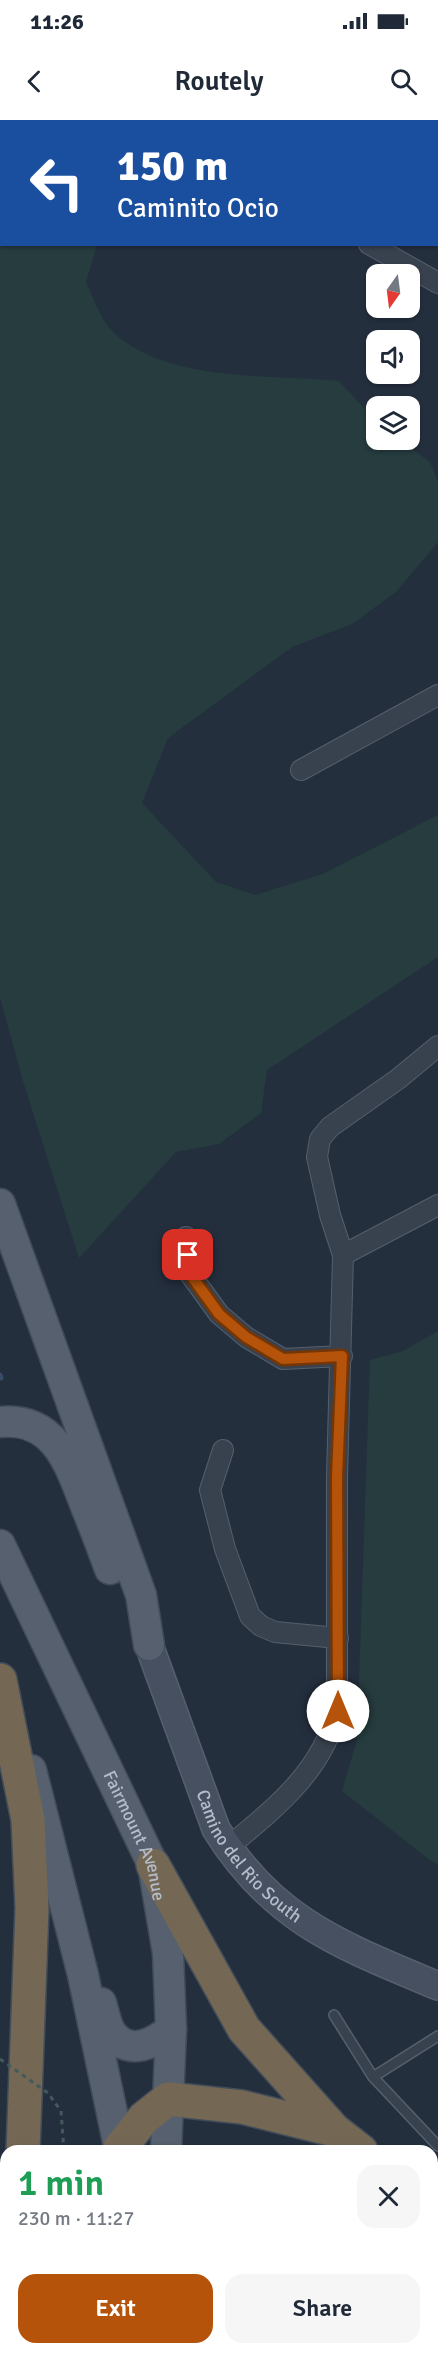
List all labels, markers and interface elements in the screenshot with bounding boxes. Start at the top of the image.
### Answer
text: 11:26 [30,8,84,35]
icon: back [18,65,51,98]
text: Routely [175,65,263,98]
icon: search [387,65,420,98]
text: 150 m [117,141,228,192]
icon: left [18,144,96,222]
text: Caminito Ocio [117,192,279,225]
north arrow [366,264,420,318]
map controls [366,264,420,450]
button: sound [366,330,420,384]
button: layers [366,396,420,450]
pin [162,1229,213,1280]
icon: arrive [171,1238,204,1271]
position arrow [306,1679,370,1743]
street label: Fairmount Avenue [98,1767,170,1902]
street label: Camino del Rio South [192,1787,306,1928]
text: 1 min [18,2161,104,2206]
button: close [357,2165,420,2228]
text: 230 m · 11:27 [18,2206,134,2231]
button: Exit [18,2274,213,2343]
button: Share [225,2274,420,2343]

